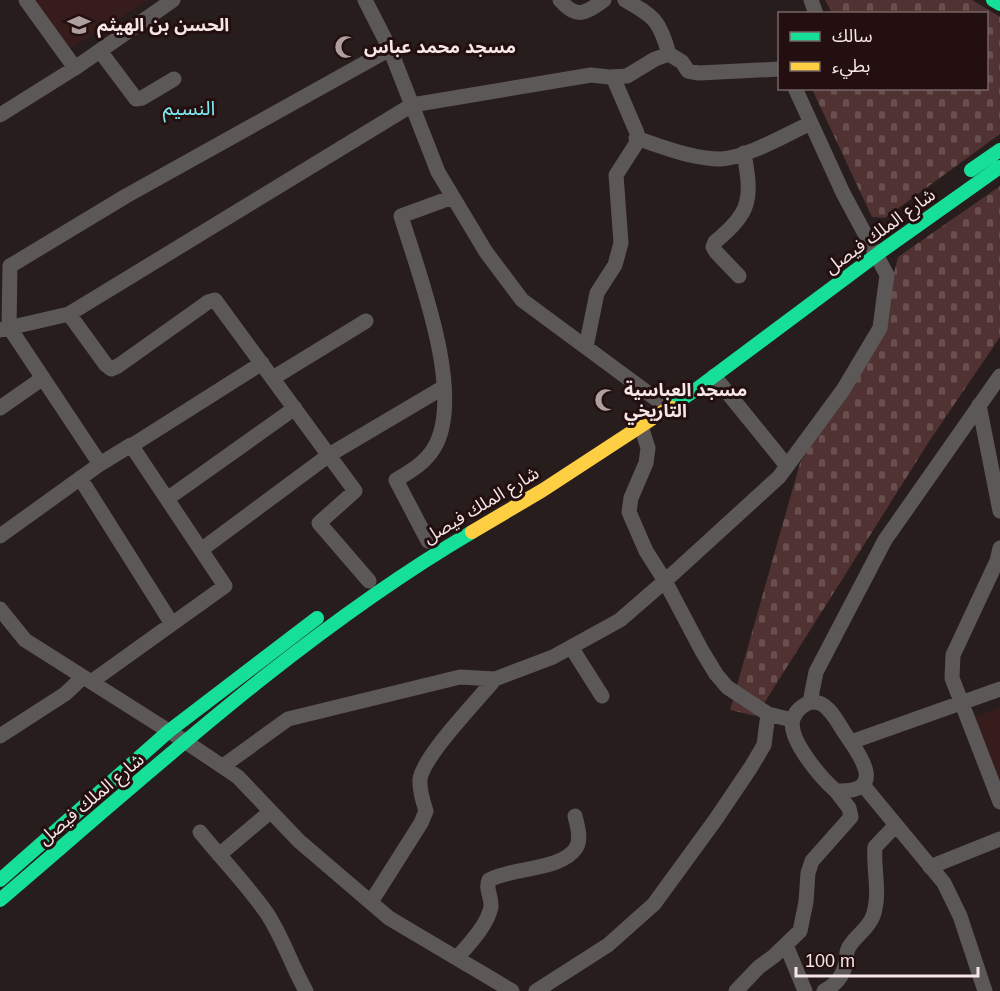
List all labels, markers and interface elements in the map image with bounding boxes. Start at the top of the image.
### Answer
school or university icon: الحسن بن الهيثم [66,12,92,38]
legend [778,12,988,90]
place label: الحسن بن الهيثم [97,15,229,38]
text: سالك [832,26,873,46]
mosque icon: مسجد محمد عباس [333,34,359,60]
place label: مسجد محمد عباس [364,37,516,57]
text: بطيء [832,56,870,79]
district label: النسيم [163,97,215,123]
street label: شارع الملك فيصل [821,184,941,281]
place label: مسجد العباسية التاريخي [624,380,747,425]
mosque icon: مسجد العباسية التاريخي [593,387,619,413]
street label: شارع الملك فيصل [420,463,545,551]
street label: شارع الملك فيصل [34,749,150,852]
scale bar [796,940,978,978]
text: 100 m [805,951,855,971]

